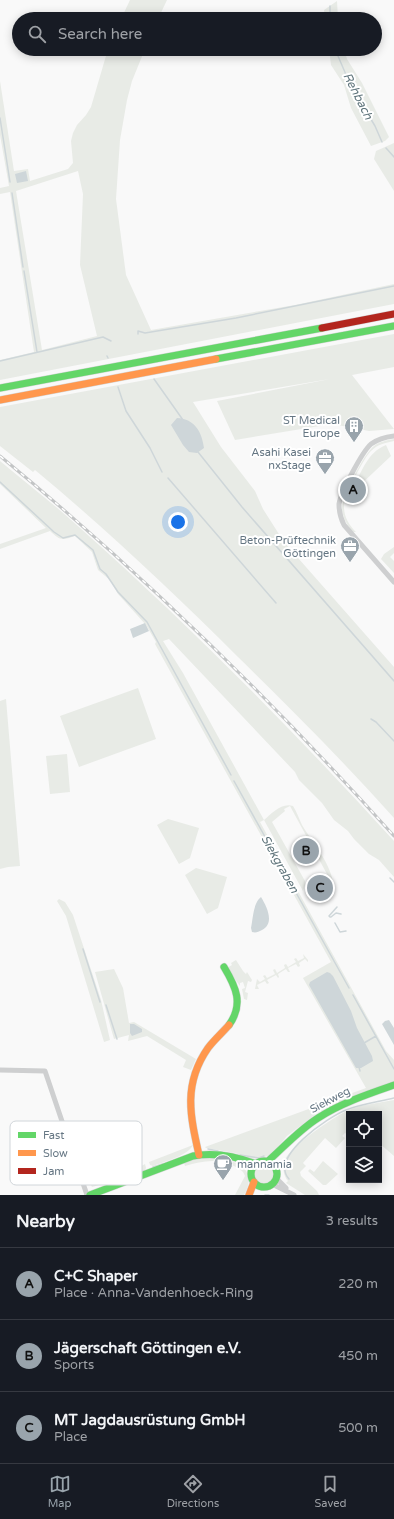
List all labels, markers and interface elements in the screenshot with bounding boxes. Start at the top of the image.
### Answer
search box [12,12,382,56]
icon: search [26,23,48,45]
text: Search here [58,25,142,43]
water label: Rehbach [340,70,376,122]
place label: ST Medical Europe [283,414,340,440]
building icon: ST Medical Europe [343,415,365,443]
place label: Asahi Kasei nxStage [251,446,311,472]
office icon: Asahi Kasei nxStage [314,447,336,475]
pin: A [340,475,366,505]
your location [168,512,188,532]
place label: Beton-Prüftechnik Göttingen [240,534,336,560]
office icon: Beton-Prüftechnik Göttingen [339,535,361,563]
water label: Siekgraben [258,833,302,896]
pin: B [293,836,319,866]
pin: C [307,873,333,903]
street label: Siekweg [308,1084,352,1116]
map controls [346,1111,382,1183]
button: locate [346,1111,382,1147]
legend [10,1121,142,1185]
text: Fast [43,1129,64,1142]
text: Slow [43,1147,68,1160]
button: layers [346,1147,382,1183]
cafe icon: mannamia [212,1153,234,1181]
place label: mannamia [237,1158,292,1171]
text: Jam [43,1165,64,1178]
text: Nearby [16,1211,75,1232]
text: 3 results [326,1213,378,1229]
text: C+C Shaper [54,1267,138,1285]
text: A [24,1276,34,1292]
text: 220 m [338,1276,378,1292]
text: Place · Anna-Vandenhoeck-Ring [54,1285,253,1301]
text: Jägerschaft Göttingen e.V. [54,1339,241,1357]
text: B [24,1348,34,1364]
text: 450 m [338,1348,378,1364]
text: Sports [54,1357,94,1373]
text: MT Jagdausrüstung GmbH [54,1411,246,1429]
text: C [24,1420,34,1436]
text: 500 m [338,1420,378,1436]
text: Place [54,1429,87,1445]
tab: Map [48,1473,71,1510]
tab: Directions [167,1473,219,1510]
tab: Saved [315,1473,346,1510]

